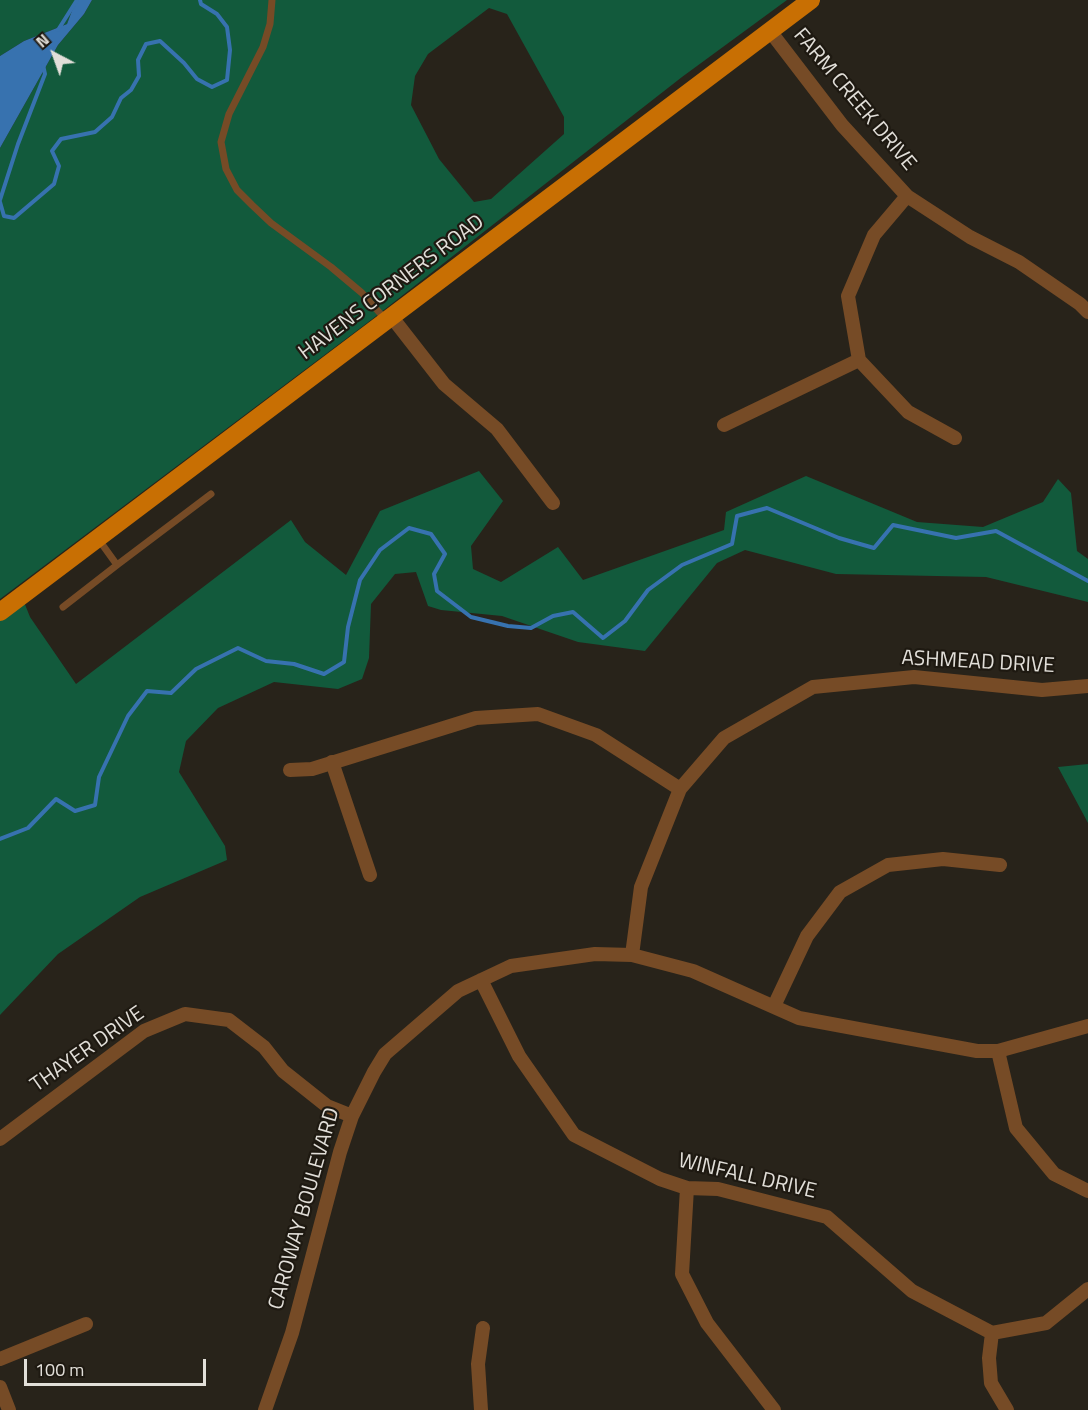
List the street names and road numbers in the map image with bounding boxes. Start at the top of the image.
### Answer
street label: FARM CREEK DRIVE [787,24,921,176]
street label: HAVENS CORNERS ROAD [294,210,490,366]
street label: ASHMEAD DRIVE [901,646,1055,680]
street label: THAYER DRIVE [26,1002,150,1098]
street label: CAROWAY BOULEVARD [264,1105,346,1313]
street label: WINFALL DRIVE [675,1149,819,1205]

